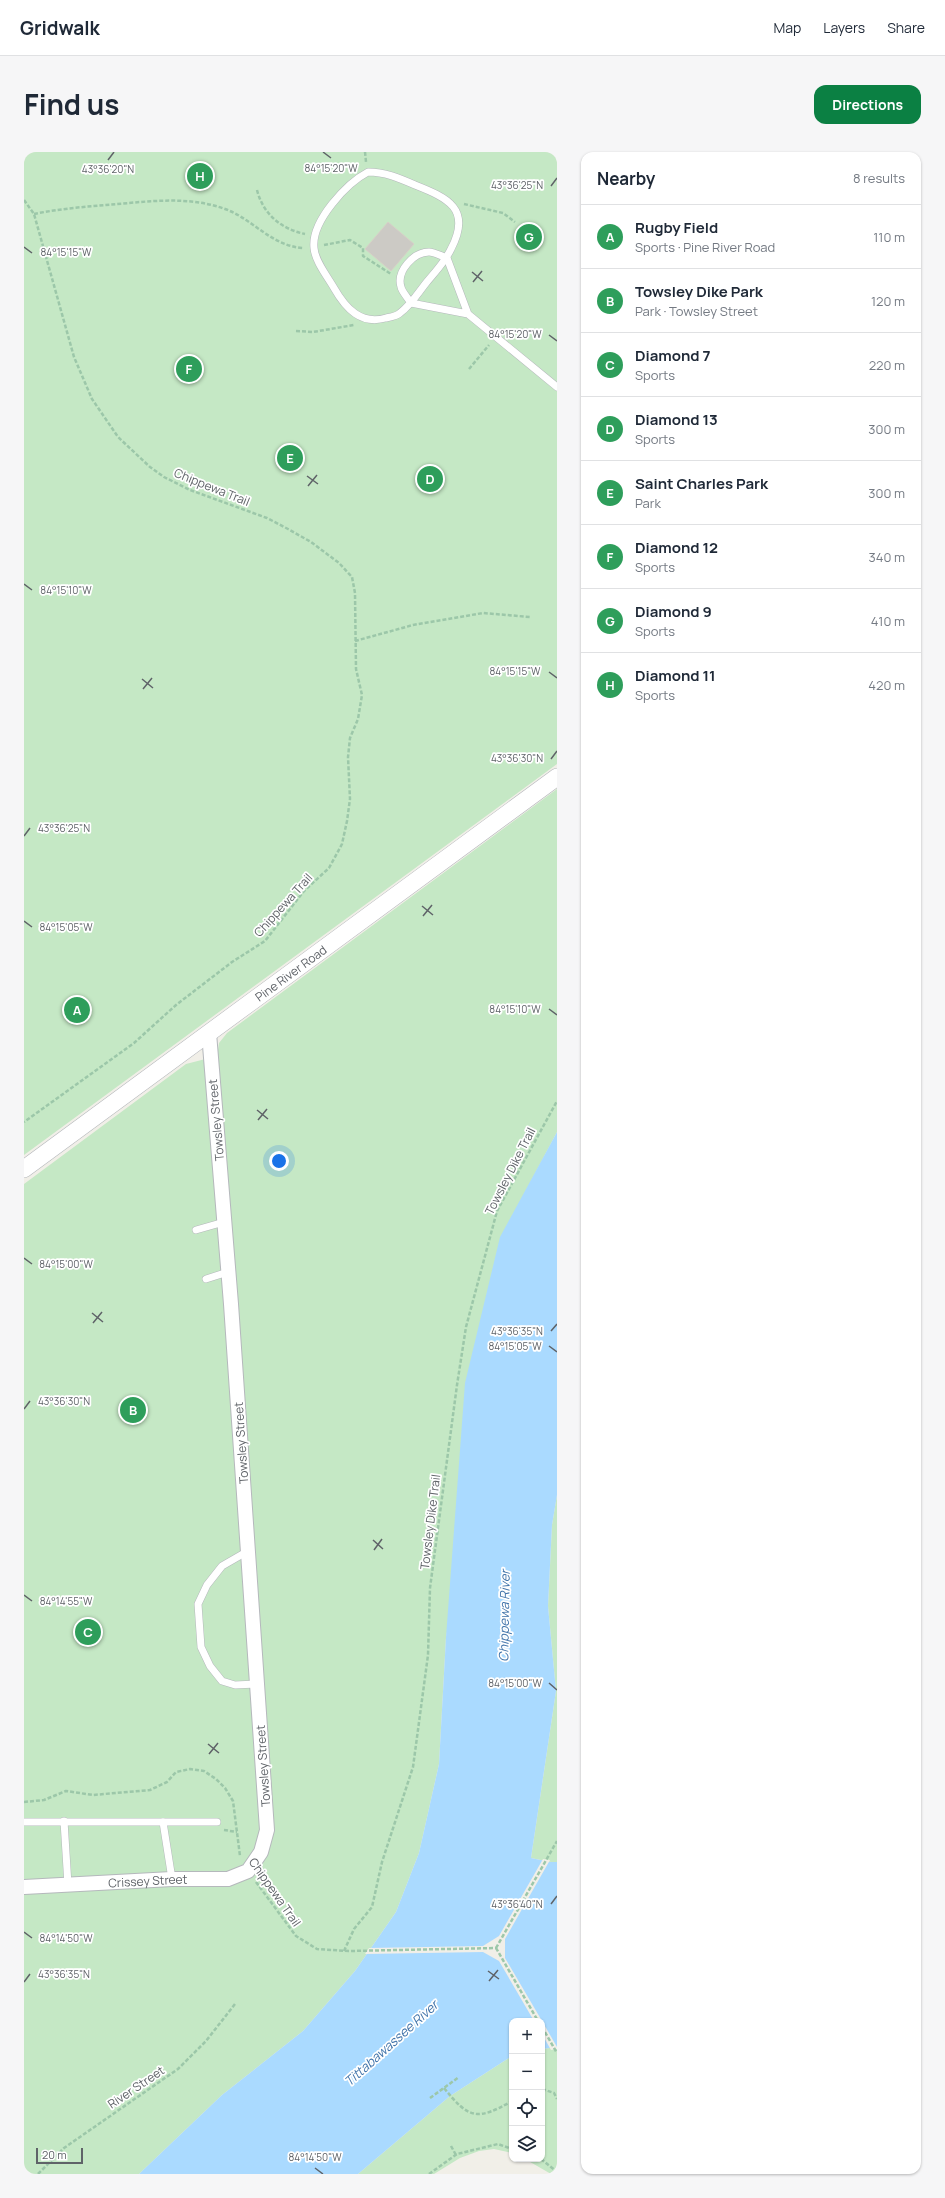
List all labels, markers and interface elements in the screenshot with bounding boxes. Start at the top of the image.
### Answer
text: Gridwalk [20,15,100,41]
text: Map [773,18,801,37]
text: Layers [823,18,865,37]
text: Share [887,18,925,37]
text: Find us [24,85,119,123]
button: Directions [814,85,921,124]
pin: H [187,161,213,191]
text: 84°15'20"W [304,161,358,175]
text: 43°36'20"N [82,162,134,176]
text: Nearby [597,167,655,190]
text: 8 results [853,169,905,187]
text: 43°36'25"N [491,178,543,192]
text: Rugby Field [635,217,718,238]
pin: G [516,222,542,252]
text: A [606,228,614,246]
text: 110 m [873,228,905,246]
text: Sports · Pine River Road [635,238,775,256]
text: 84°15'15"W [41,245,92,259]
text: Towsley Dike Park [635,281,763,302]
text: B [606,292,614,310]
text: 120 m [871,292,905,310]
text: Park · Towsley Street [635,302,758,320]
text: 84°15'20"W [488,327,542,341]
text: Diamond 7 [635,345,711,366]
pin: F [176,354,202,384]
text: C [605,356,615,374]
text: 220 m [869,356,905,374]
text: Sports [635,366,675,384]
text: Diamond 13 [635,409,718,430]
text: D [605,420,615,438]
text: 300 m [868,420,905,438]
text: Sports [635,430,675,448]
pin: E [277,443,303,473]
street label: Chippewa Trail [172,464,252,510]
pin: D [417,464,443,494]
text: Saint Charles Park [635,473,768,494]
text: E [606,484,614,502]
text: 300 m [868,484,905,502]
text: Park [635,494,661,512]
text: Diamond 12 [635,537,718,558]
text: F [607,548,613,566]
text: 340 m [869,548,905,566]
text: Sports [635,558,675,576]
text: 84°15'10"W [40,583,92,597]
text: Diamond 9 [635,601,712,622]
text: G [605,612,615,630]
text: 410 m [871,612,905,630]
text: Sports [635,622,675,640]
text: 84°15'15"W [490,664,541,678]
text: Diamond 11 [635,665,716,686]
text: H [605,676,615,694]
text: 420 m [868,676,905,694]
text: Sports [635,686,675,704]
text: 43°36'30"N [491,751,543,765]
text: 43°36'25"N [38,821,90,835]
street label: Chippewa Trail [250,869,316,941]
text: 84°15'05"W [39,920,93,934]
street label: Pine River Road [251,941,330,1005]
pin: A [64,995,90,1025]
text: 84°15'10"W [489,1002,541,1016]
street label: Towsley Street [204,1078,228,1162]
street label: Towsley Dike Trail [481,1124,539,1218]
your location [269,1151,289,1171]
text: 84°15'00"W [39,1257,93,1271]
text: 43°36'35"N [491,1324,543,1338]
text: 84°15'05"W [488,1339,542,1353]
text: 43°36'30"N [38,1394,90,1408]
pin: B [120,1395,146,1425]
street label: Towsley Street [230,1401,252,1484]
street label: Towsley Dike Trail [416,1473,444,1571]
water label: Chippewa River [494,1568,514,1662]
text: 84°14'55"W [40,1594,93,1608]
pin: C [75,1617,101,1647]
text: 84°15'00"W [488,1676,542,1690]
street label: Towsley Street [252,1724,274,1807]
street label: Chippewa Trail [245,1854,305,1930]
street label: Crissey Street [108,1871,188,1891]
text: 43°36'40"N [491,1897,543,1911]
text: 84°14'50"W [40,1931,93,1945]
text: 43°36'35"N [38,1967,90,1981]
water label: Tittabawassee River [340,1994,443,2090]
map controls [509,2018,545,2162]
button: + [509,2018,545,2054]
button: − [509,2054,545,2090]
street label: River Street [104,2062,168,2112]
button: locate [509,2090,545,2126]
button: layers [509,2126,545,2162]
scale bar [36,2146,83,2165]
text: 20 m [42,2147,67,2162]
text: 84°14'50"W [289,2150,342,2164]

